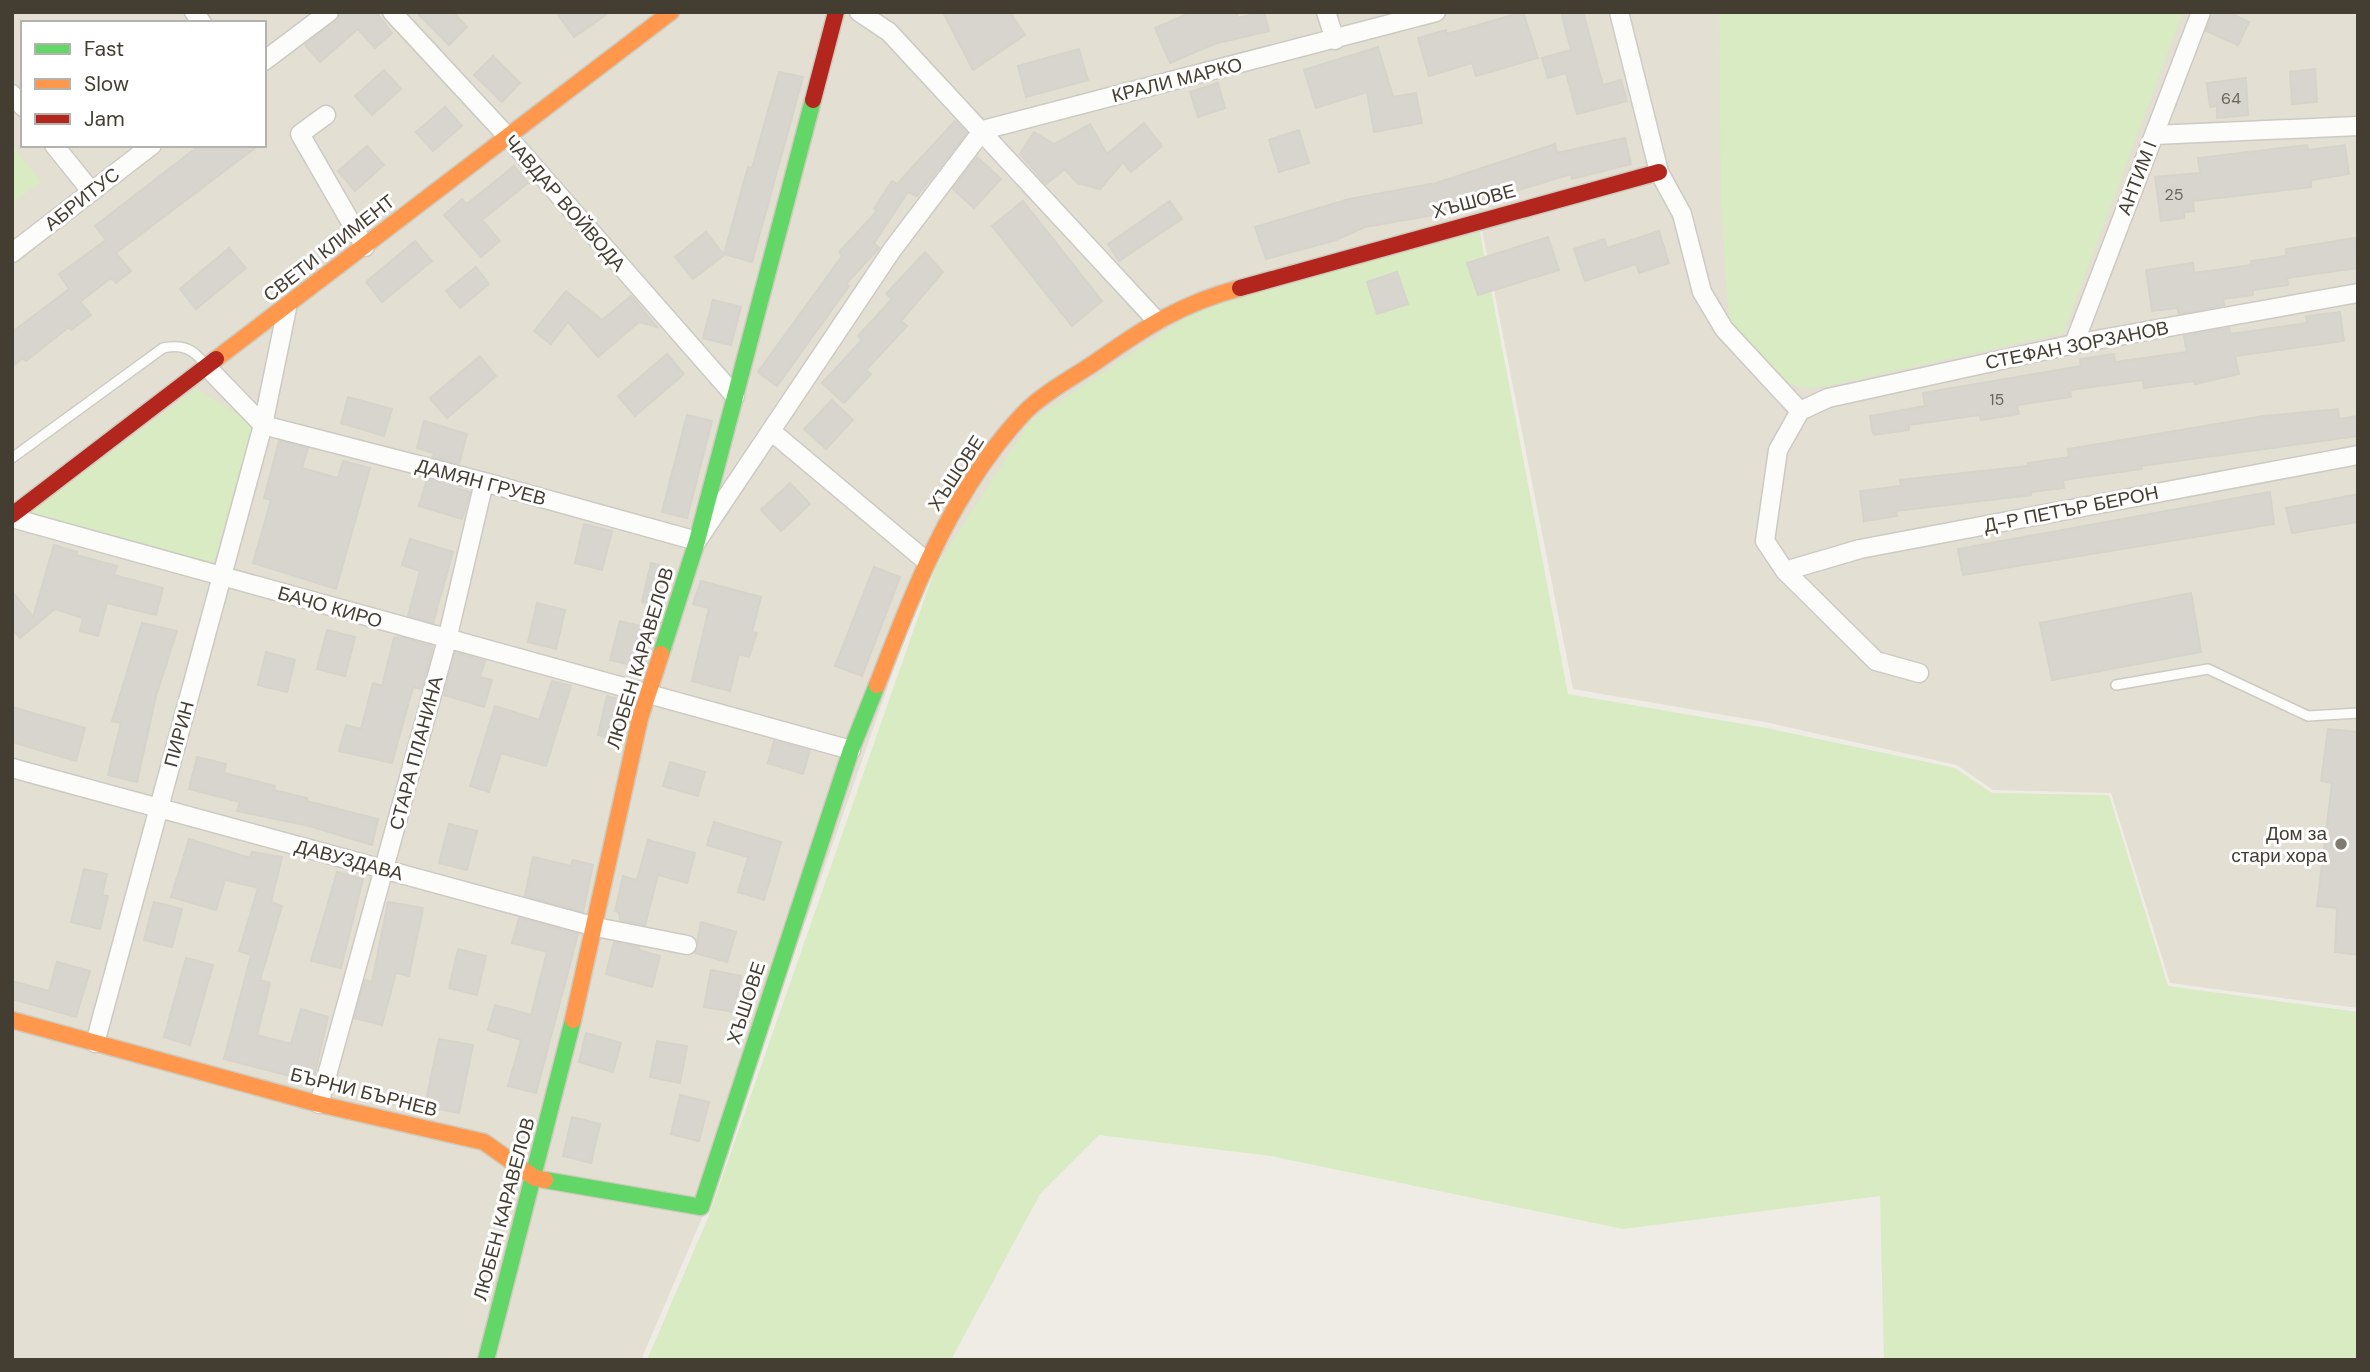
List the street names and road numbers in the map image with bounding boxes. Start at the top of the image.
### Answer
street label: КРАЛИ МАРКО [1109,52,1245,108]
street label: ЧАВДАР ВОЙВОДА [499,129,631,277]
street label: АНТИМ I [2112,138,2162,218]
street label: АБРИТУС [39,162,125,236]
street label: ХЪШОВЕ [1430,178,1518,224]
street label: СВЕТИ КЛИМЕНТ [258,189,400,307]
street label: СТЕФАН ЗОРЗАНОВ [1983,315,2171,375]
street label: ХЪШОВЕ [922,430,990,516]
street label: ДАМЯН ГРУЕВ [413,453,549,511]
street label: Д-Р ПЕТЪР БЕРОН [1982,480,2160,538]
street label: ЛЮБЕН КАРАВЕЛОВ [600,564,680,752]
street label: БАЧО КИРО [275,580,385,634]
street label: СТАРА ПЛАНИНА [383,673,449,833]
street label: ПИРИН [158,698,200,770]
street label: ДАВУЗДАВА [292,834,406,887]
street label: ХЪШОВЕ [721,959,771,1047]
street label: БЪРНИ БЪРНЕВ [288,1062,440,1122]
street label: ЛЮБЕН КАРАВЕЛОВ [468,1115,540,1303]

